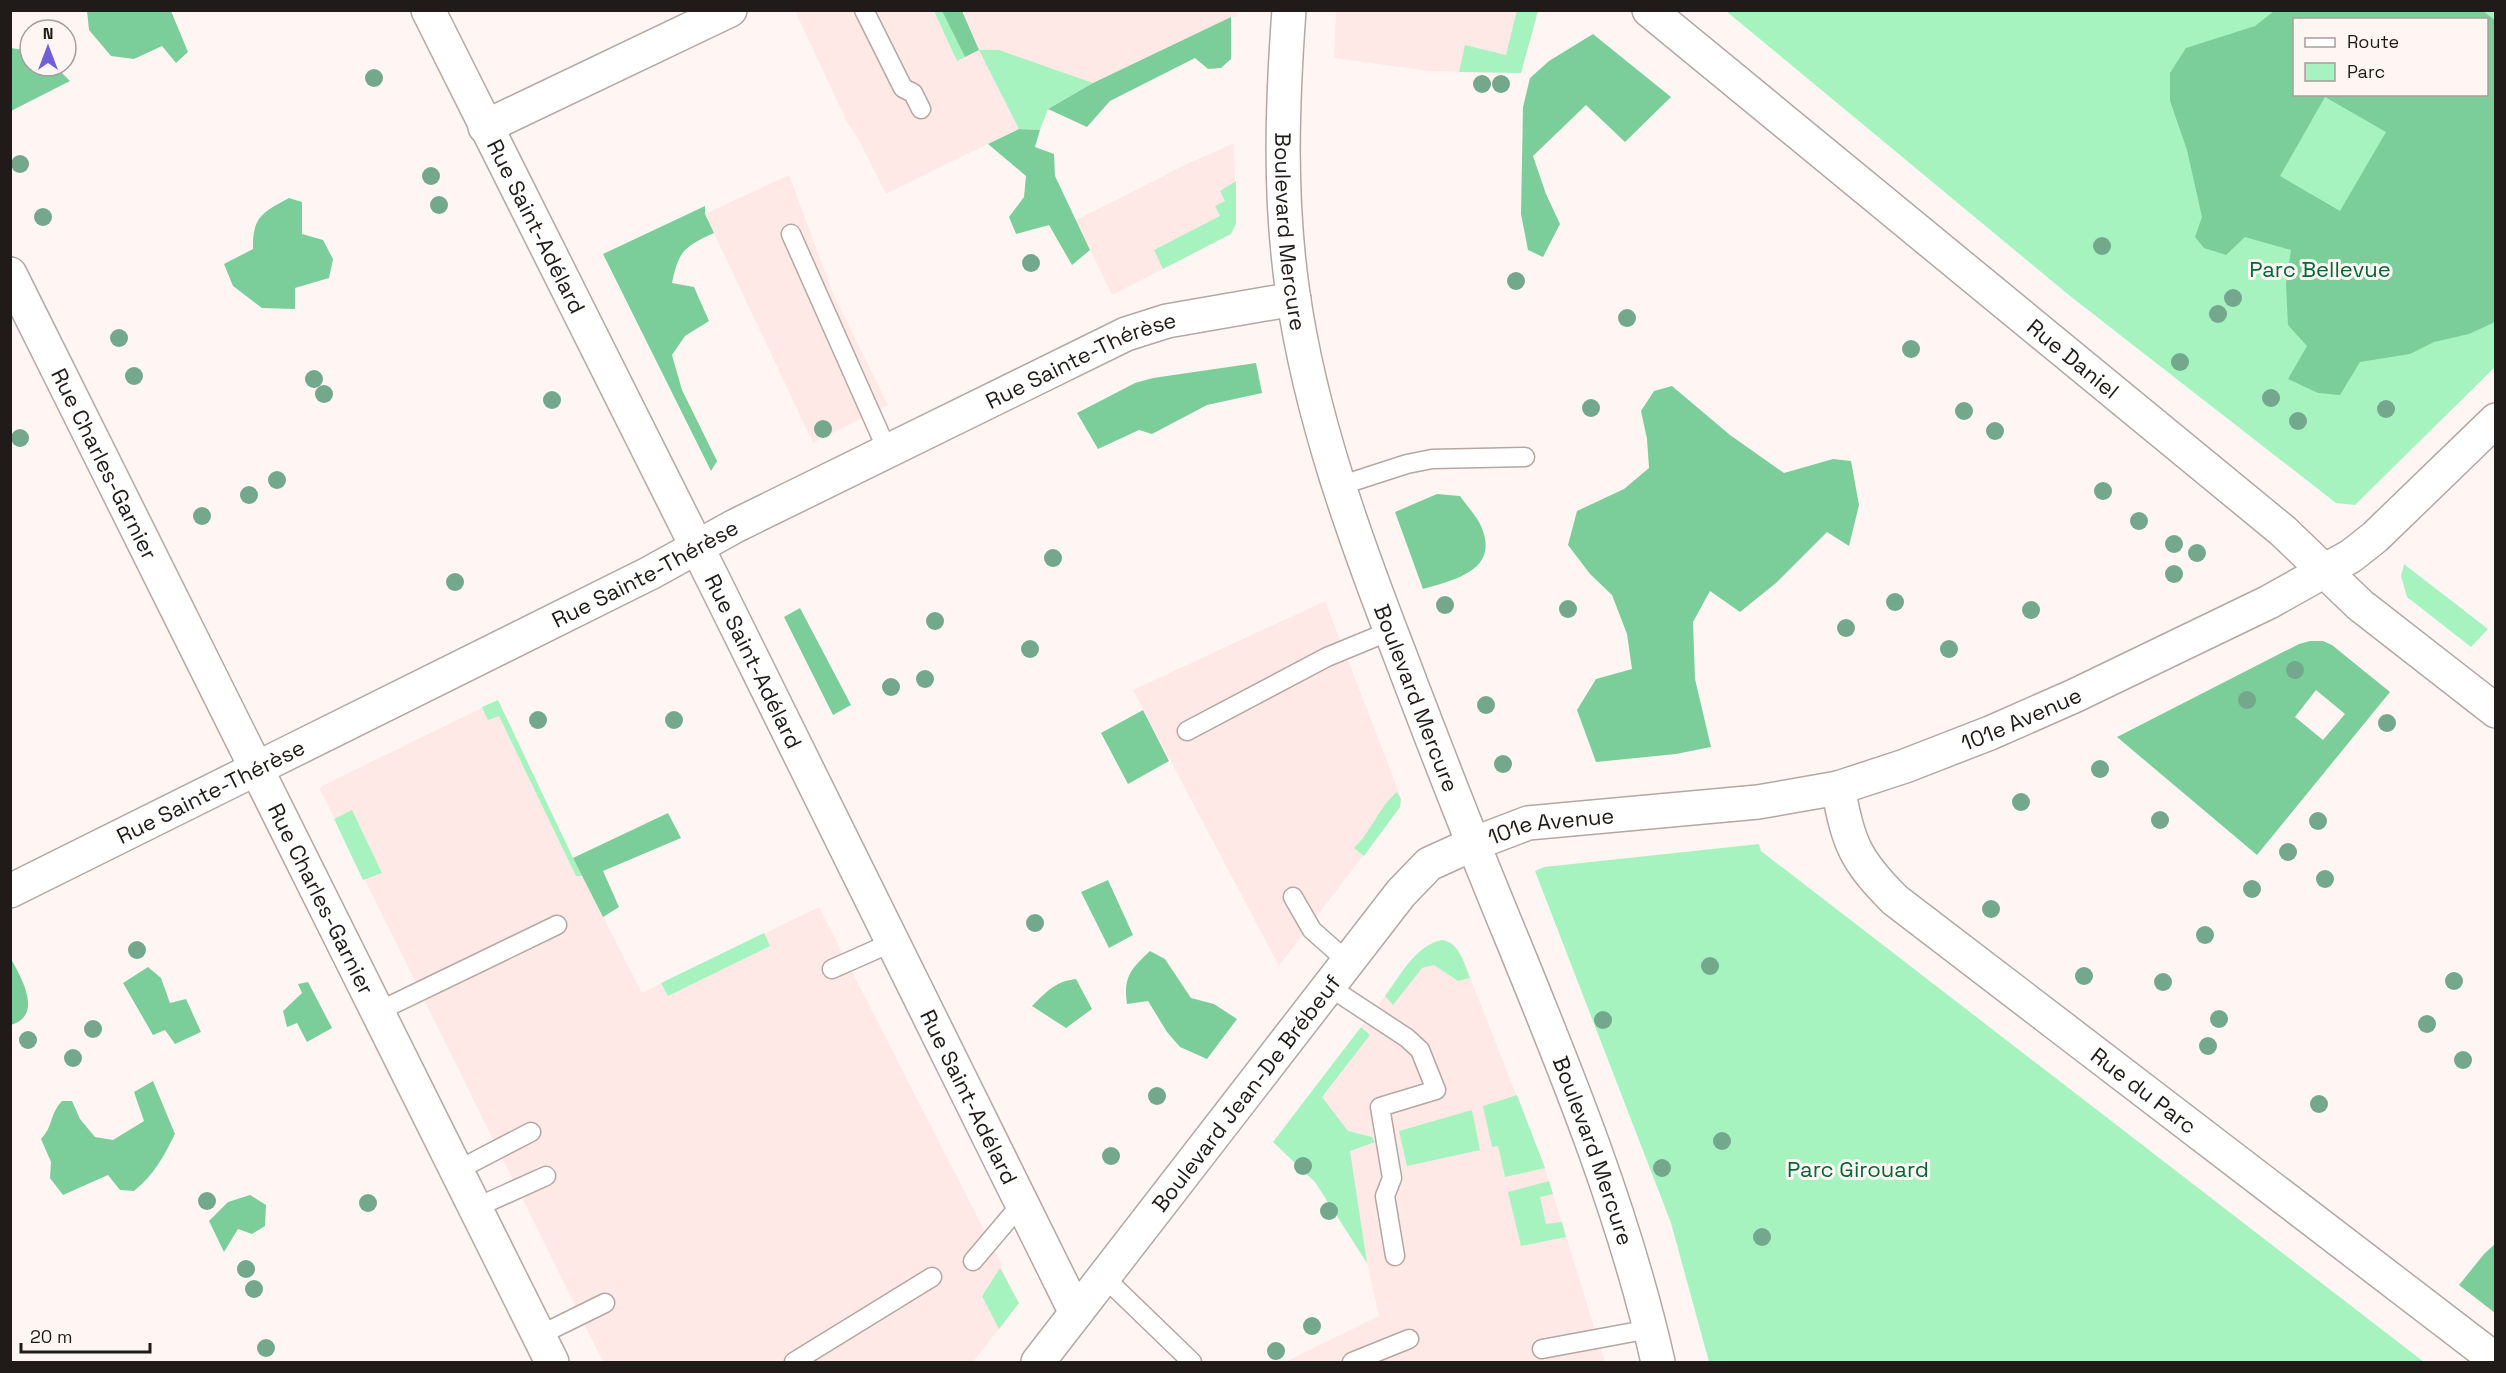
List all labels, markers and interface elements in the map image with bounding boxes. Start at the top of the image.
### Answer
north arrow [18,18,78,78]
legend [2293,18,2488,96]
text: N [43,23,53,44]
text: Route [2347,30,2399,53]
text: Parc [2347,60,2385,83]
street label: Boulevard Mercure [1269,132,1313,333]
street label: Rue Saint-Adélard [481,135,592,318]
park label: Parc Bellevue [2249,255,2391,283]
street label: Rue Sainte-Thérèse [981,306,1178,415]
street label: Rue Daniel [2022,313,2125,404]
street label: Rue Charles-Garnier [45,363,164,564]
street label: Rue Sainte-Thérèse [547,513,743,634]
street label: Rue Saint-Adélard [699,569,809,753]
street label: Boulevard Mercure [1368,600,1465,796]
street label: 101e Avenue [1957,680,2086,757]
street label: Rue Sainte-Thérèse [112,733,309,850]
street label: Rue Charles-Garnier [262,798,381,999]
street label: 101e Avenue [1484,801,1615,851]
street label: Boulevard Jean-De Brébeuf [1146,969,1347,1217]
street label: Rue Saint-Adélard [914,1005,1024,1189]
street label: Rue du Parc [2085,1041,2202,1140]
street label: Boulevard Mercure [1547,1052,1640,1249]
park label: Parc Girouard [1787,1155,1929,1183]
scale bar [21,1316,150,1354]
text: 20 m [30,1325,73,1348]

